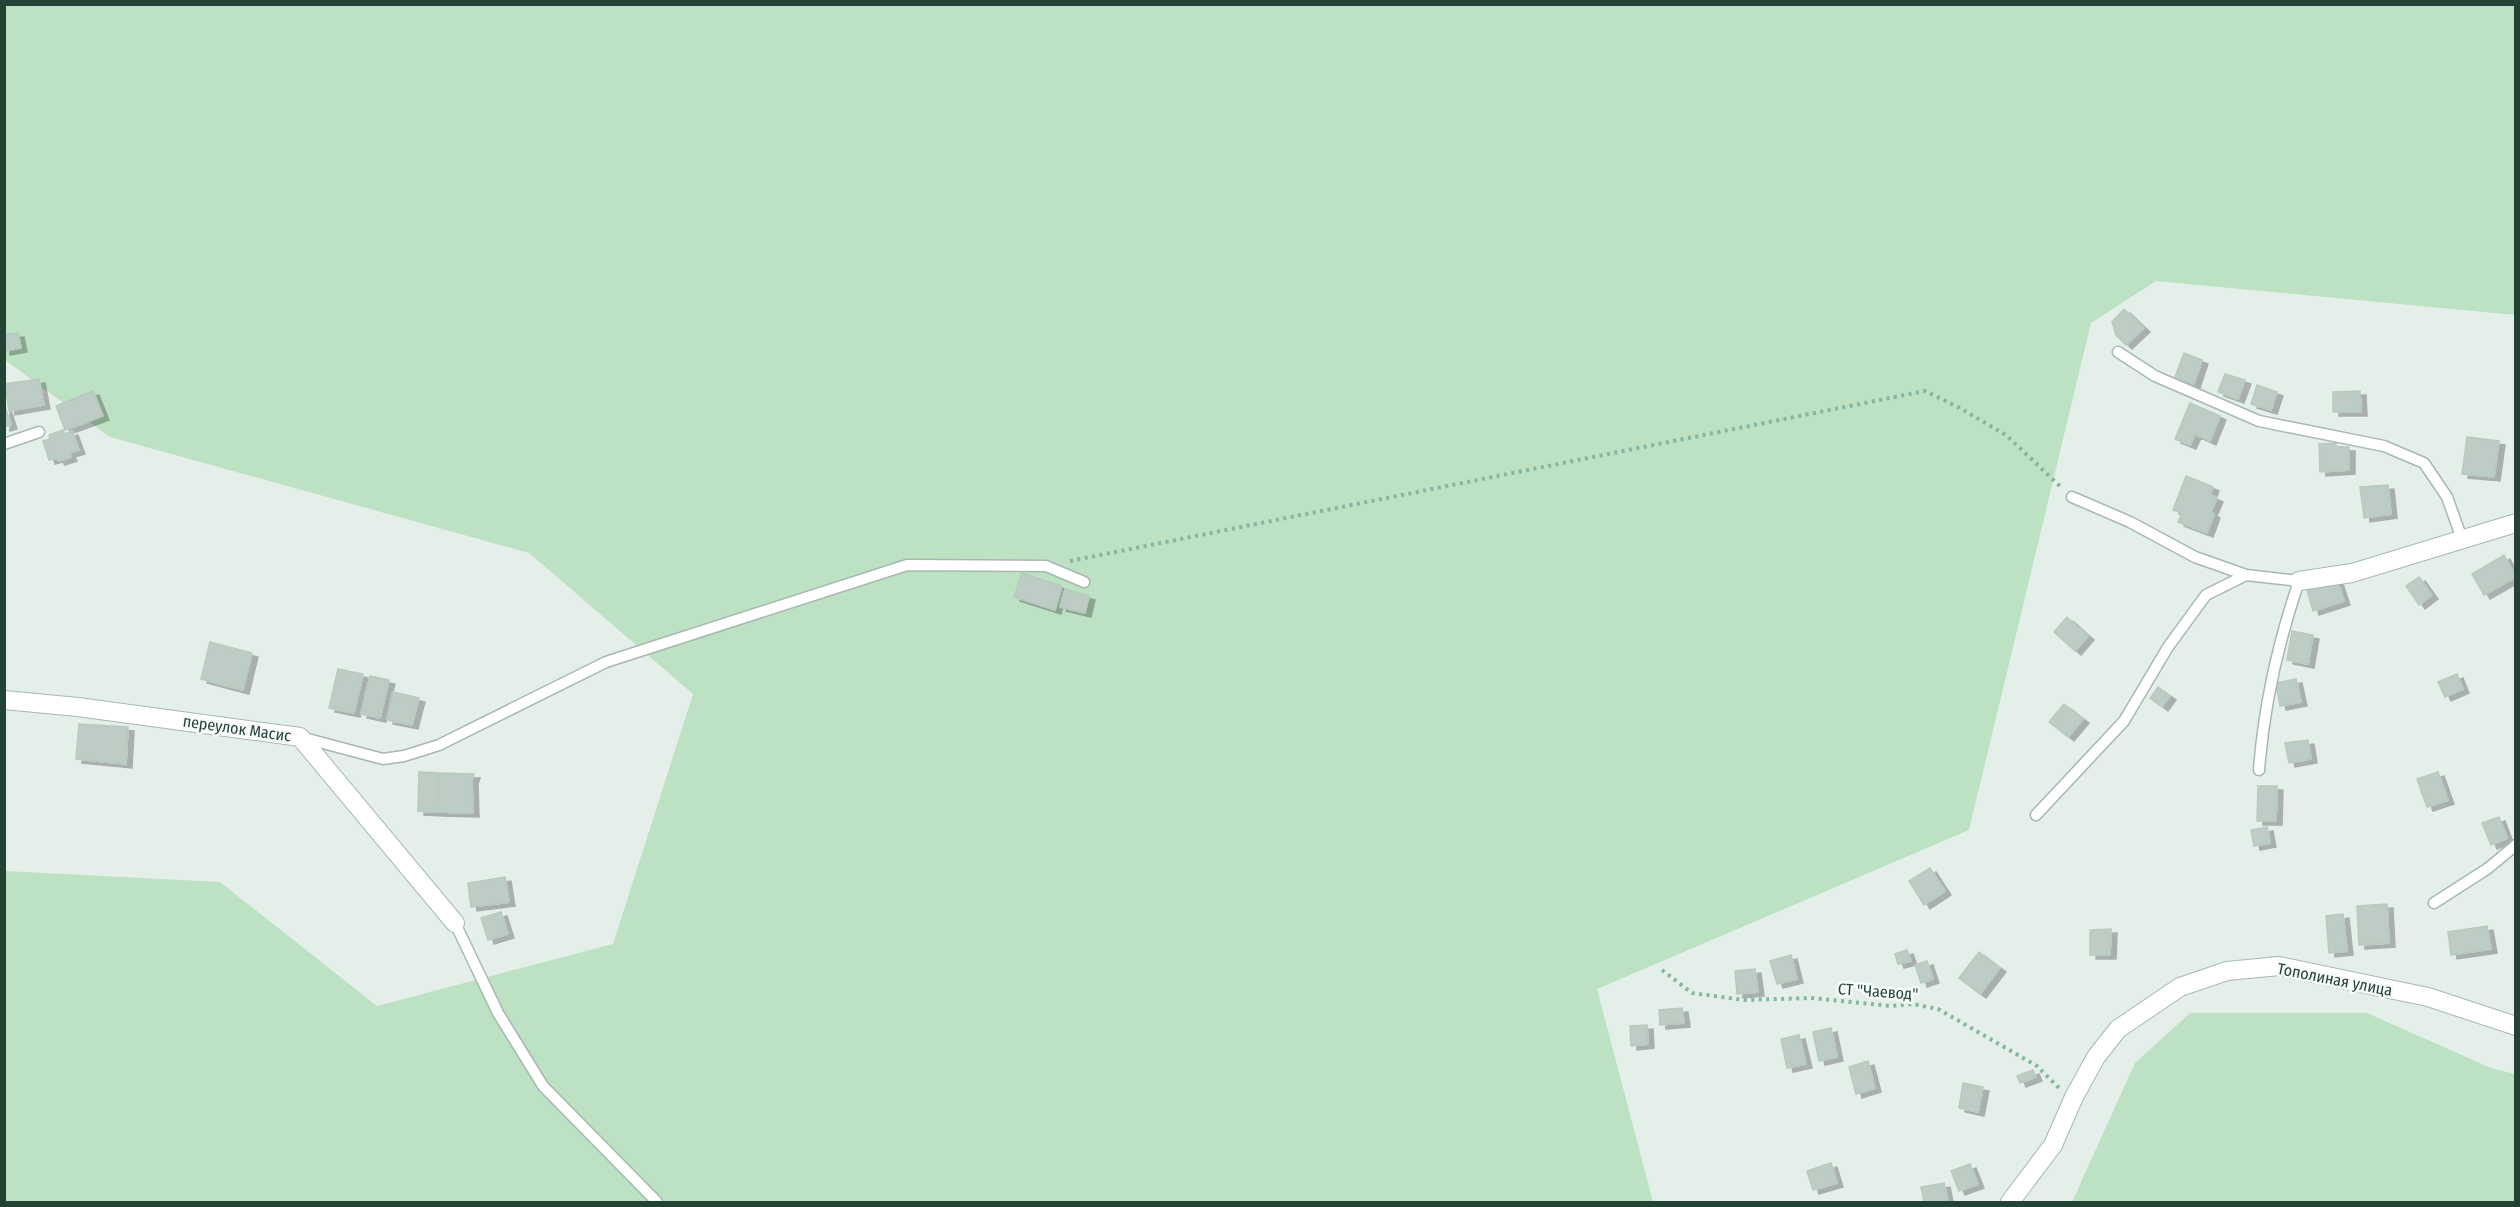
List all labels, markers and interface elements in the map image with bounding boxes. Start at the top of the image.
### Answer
street label: переулок Масис [182,711,292,746]
street label: Тополиная улица [2276,959,2394,1000]
street label: СТ "Чаевод" [1837,979,1919,1004]

